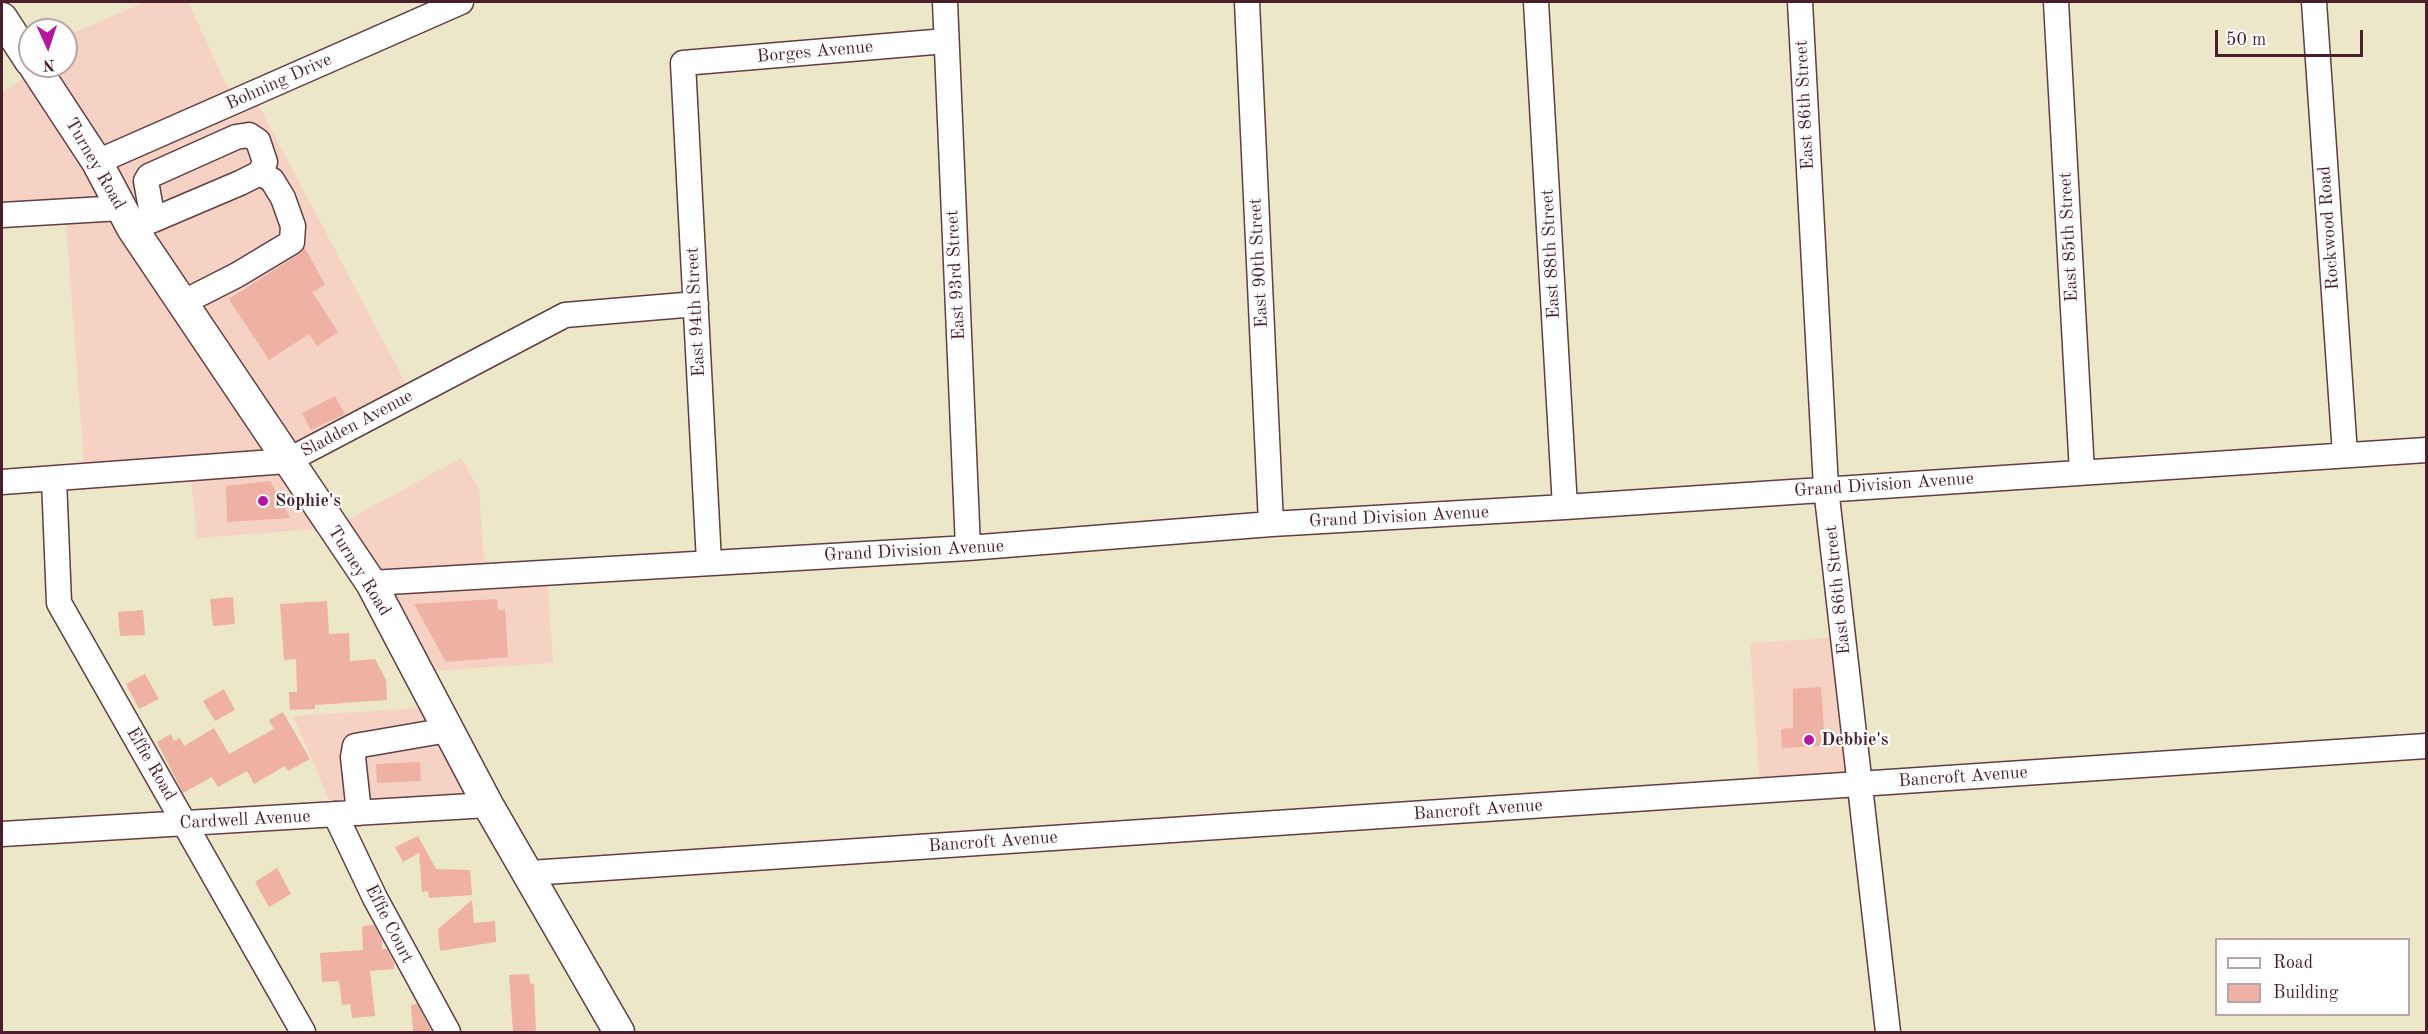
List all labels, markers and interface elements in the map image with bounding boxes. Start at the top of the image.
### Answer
north arrow [18,18,78,78]
scale bar [2218,18,2366,56]
text: 50 m [2226,31,2266,49]
street label: Borges Avenue [756,36,874,68]
street label: East 86th Street [1791,39,1819,171]
street label: Bohning Drive [223,49,335,115]
text: N [42,56,55,72]
street label: Turney Road [60,114,130,214]
street label: Rockwood Road [2314,165,2344,291]
street label: East 85th Street [2055,171,2083,303]
street label: East 88th Street [1537,188,1565,320]
street label: East 90th Street [1245,197,1273,329]
street label: East 93rd Street [942,209,970,341]
street label: East 94th Street [682,246,710,378]
street label: Sladden Avenue [297,385,417,463]
street label: Grand Division Avenue [1793,468,1975,502]
place label: Sophie's [275,490,341,512]
marker: Sophie's [256,494,270,508]
street label: Grand Division Avenue [1308,501,1490,533]
street label: Turney Road [323,522,395,620]
street label: East 86th Street [1820,524,1856,656]
street label: Grand Division Avenue [823,535,1005,567]
street label: Effie Road [121,723,181,805]
place label: Debbie's [1821,729,1889,751]
marker: Debbie's [1802,733,1816,747]
street label: Bancroft Avenue [1898,762,2028,792]
street label: Bancroft Avenue [1413,795,1543,825]
street label: Cardwell Avenue [179,806,311,834]
street label: Bancroft Avenue [928,827,1058,857]
street label: Effie Court [360,881,418,967]
legend [2215,938,2410,1016]
text: Road [2273,954,2313,972]
text: Building [2273,984,2338,1002]

